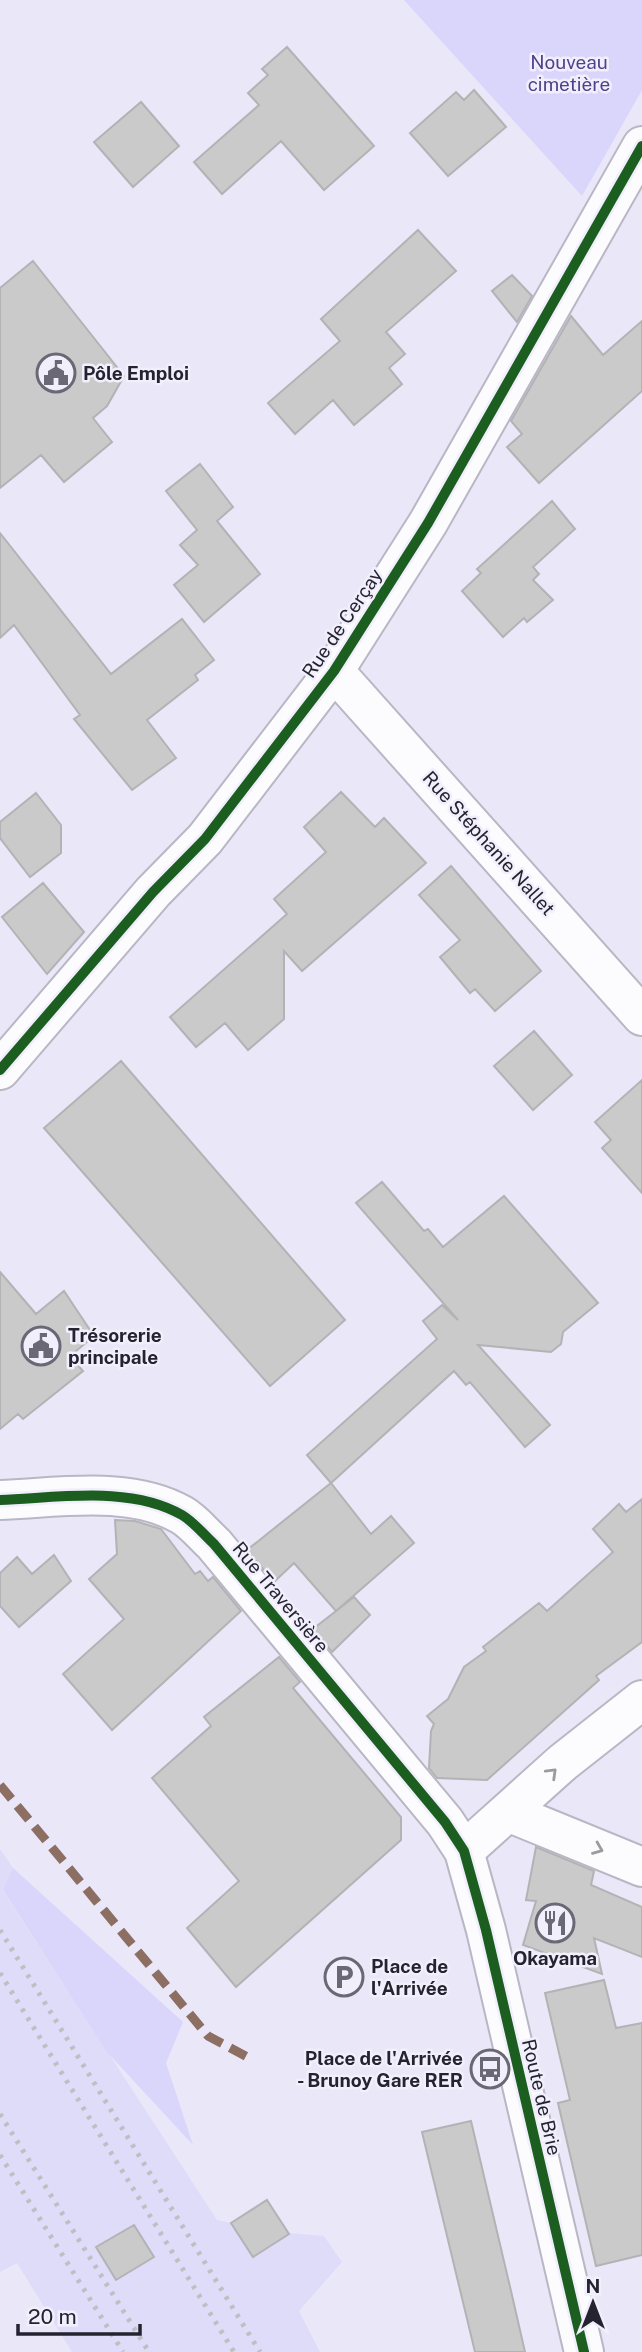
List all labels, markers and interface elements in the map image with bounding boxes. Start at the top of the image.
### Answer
park label: Nouveau cimetière [528,51,610,95]
public building icon: Pôle Emploi [35,352,77,394]
place label: Pôle Emploi [83,362,189,384]
street label: Rue de Cerçay [297,564,387,682]
street label: Rue Stéphanie Nallet [419,766,559,920]
place label: Trésorerie principale [68,1324,162,1368]
public building icon: Trésorerie principale [20,1325,62,1367]
street label: Rue Traversière [228,1537,334,1657]
one-way arrow [544,1769,557,1782]
one-way arrow [591,1840,603,1854]
restaurant icon: Okayama [534,1902,576,1944]
place label: Okayama [513,1947,597,1969]
place label: Place de l'Arrivée [371,1955,448,1999]
parking icon: Place de l'Arrivée [323,1956,365,1998]
street label: Route de Brie [518,2037,566,2157]
place label: Place de l'Arrivée - Brunoy Gare RER [297,2047,463,2091]
bus stop icon: Place de l'Arrivée - Brunoy Gare RER [469,2048,511,2090]
north arrow [558,2268,628,2338]
text: N [586,2275,600,2297]
scale bar [18,2292,140,2336]
text: 20 m [28,2304,77,2329]

